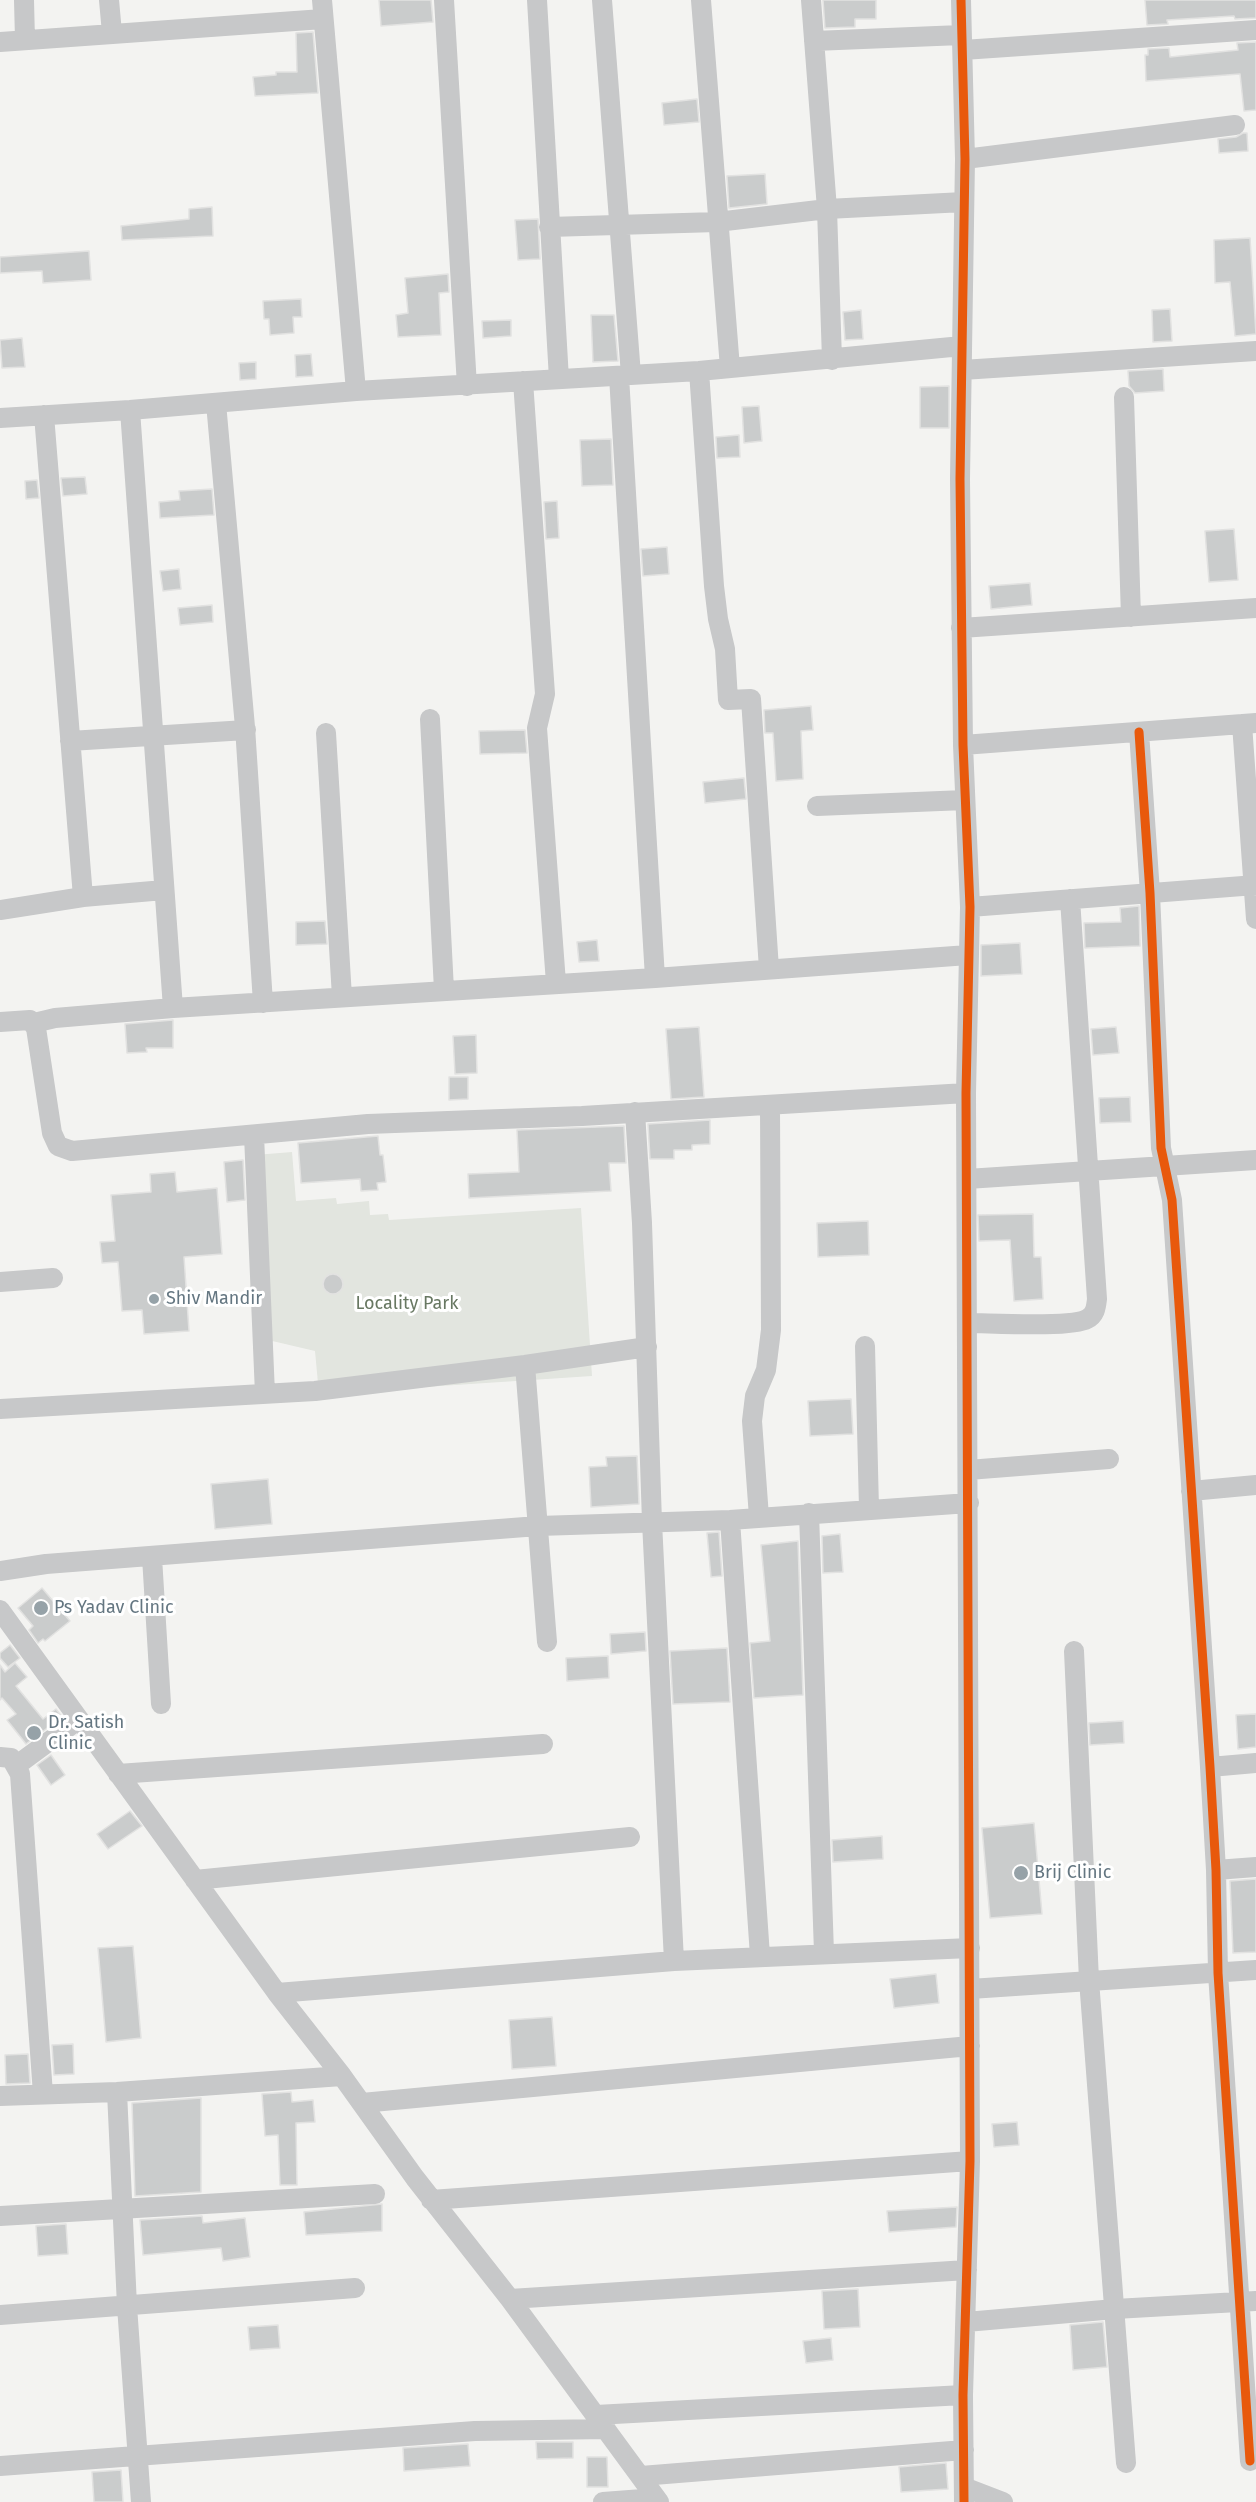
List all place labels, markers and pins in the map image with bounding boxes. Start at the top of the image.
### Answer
place label: Shiv Mandir [166,1288,262,1310]
marker: Shiv Mandir [147,1292,161,1306]
place label: Ps Yadav Clinic [54,1597,174,1619]
marker: Ps Yadav Clinic [32,1599,50,1617]
place label: Dr. Satish Clinic [48,1712,124,1754]
marker: Dr. Satish Clinic [25,1724,43,1742]
place label: Brij Clinic [1034,1862,1111,1884]
marker: Brij Clinic [1012,1864,1030,1882]

